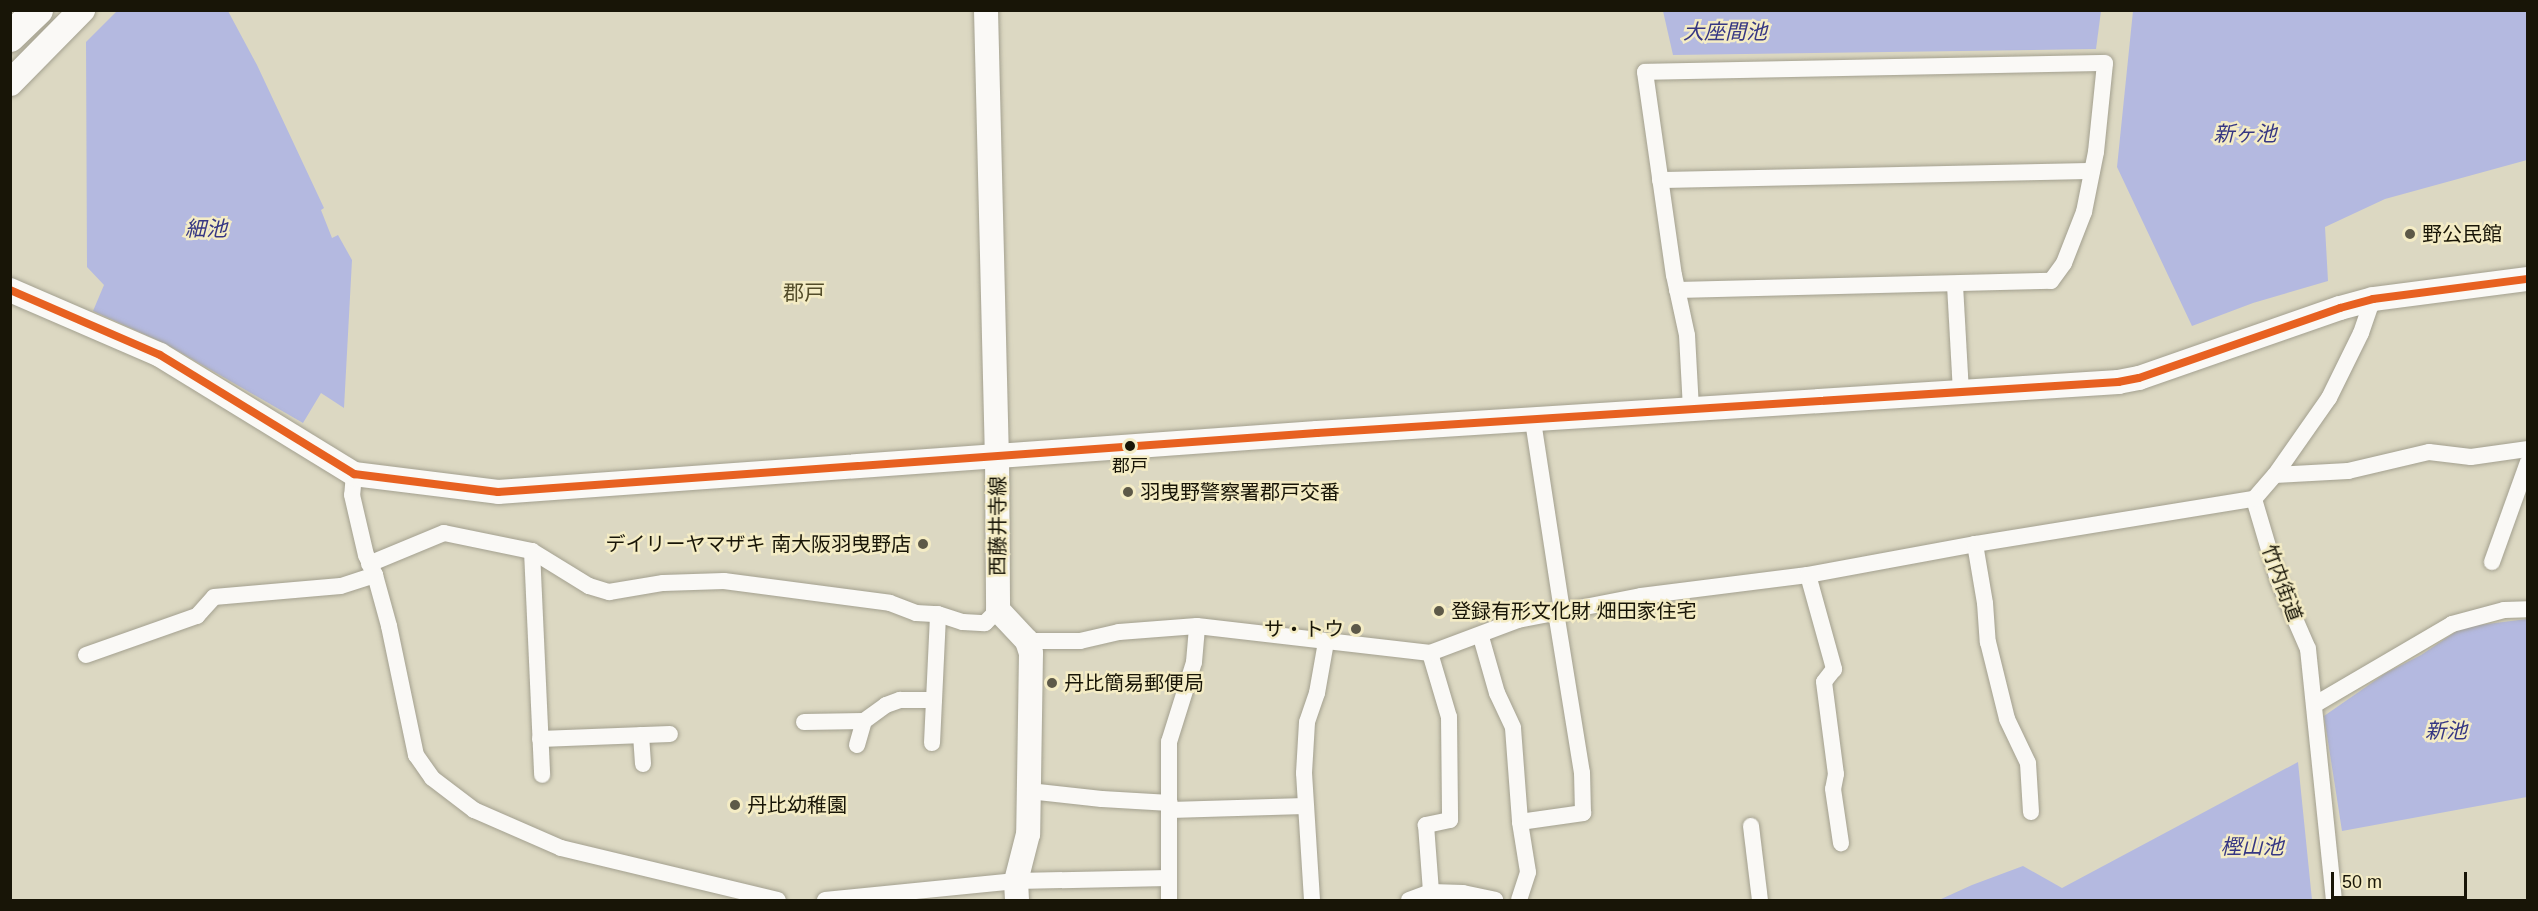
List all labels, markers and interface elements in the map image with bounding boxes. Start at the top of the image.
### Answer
water label: 大座間池 [1683,19,1767,45]
water label: 新ヶ池 [2214,121,2276,147]
water label: 細池 [185,216,227,242]
place label: 野公民館 [2422,222,2502,246]
marker: 野公民館 [2403,227,2417,241]
district label: 郡戸 [783,280,825,306]
marker: 郡戸 [1124,440,1136,452]
place label: 郡戸 [1112,455,1148,477]
street label: 西藤井寺線 [986,476,1010,576]
place label: 羽曳野警察署郡戸交番 [1140,480,1340,504]
marker: 羽曳野警察署郡戸交番 [1121,485,1135,499]
place label: デイリーヤマザキ 南大阪羽曳野店 [605,532,911,556]
marker: デイリーヤマザキ 南大阪羽曳野店 [916,537,930,551]
street label: 竹内街道 [2257,541,2307,625]
place label: 登録有形文化財 畑田家住宅 [1451,599,1697,623]
marker: 登録有形文化財 畑田家住宅 [1432,604,1446,618]
place label: サ・トウ [1264,617,1344,641]
marker: サ・トウ [1349,622,1363,636]
place label: 丹比簡易郵便局 [1064,671,1204,695]
marker: 丹比簡易郵便局 [1045,676,1059,690]
water label: 新池 [2425,718,2467,744]
place label: 丹比幼稚園 [747,793,847,817]
marker: 丹比幼稚園 [728,798,742,812]
water label: 樫山池 [2221,834,2283,860]
scale bar [2334,860,2470,898]
text: 50 m [2342,872,2382,892]

